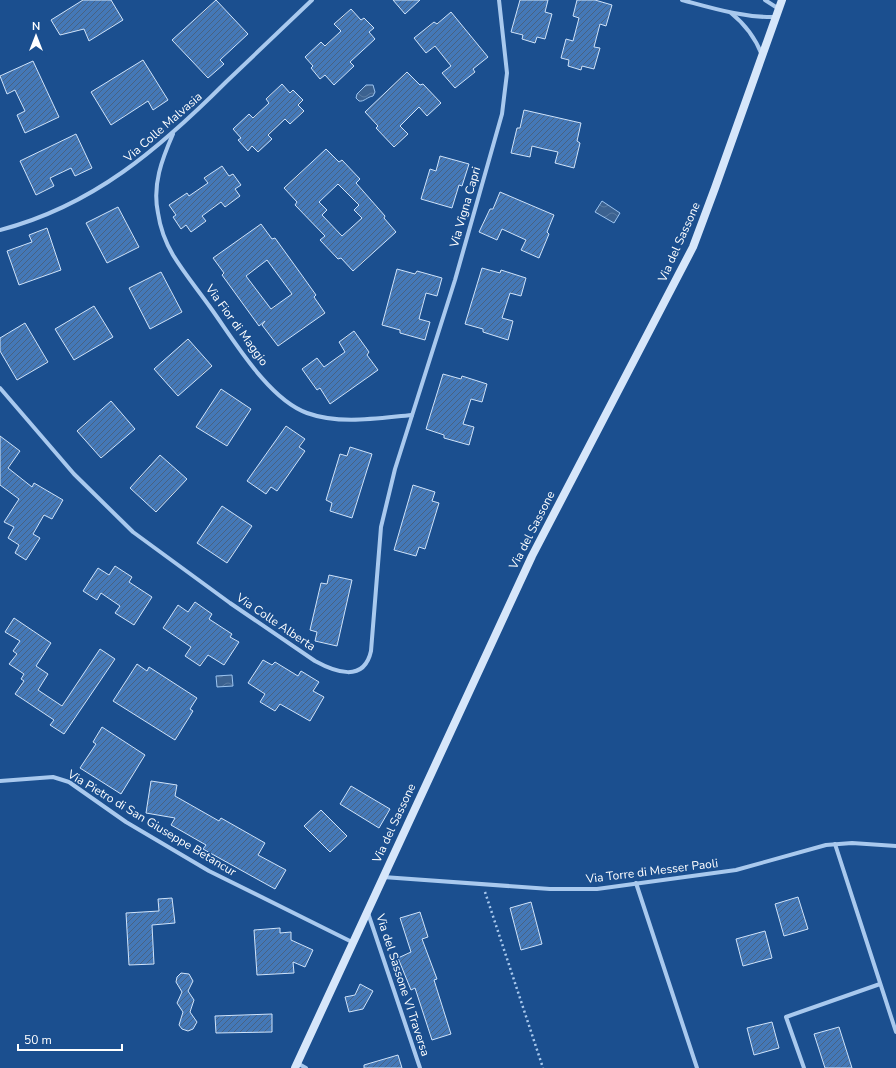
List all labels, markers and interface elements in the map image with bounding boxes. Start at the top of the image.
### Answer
north arrow [16,16,56,56]
text: N [32,19,40,34]
street label: Via Colle Malvasia [120,89,206,166]
street label: Via Vigna Capri [446,165,484,250]
street label: Via del Sassone [654,200,704,285]
street label: Via Fior di Maggio [201,280,272,369]
street label: Via del Sassone [505,488,559,573]
street label: Via Colle Alberta [232,589,319,654]
street label: Via Pietro di San Giuseppe Betancur [64,766,240,880]
street label: Via del Sassone [368,781,419,866]
street label: Via Torre di Messer Paoli [584,855,719,887]
street label: Via del Sassone VI Traversa [372,911,434,1058]
scale bar [18,1026,122,1052]
text: 50 m [24,1032,52,1048]

